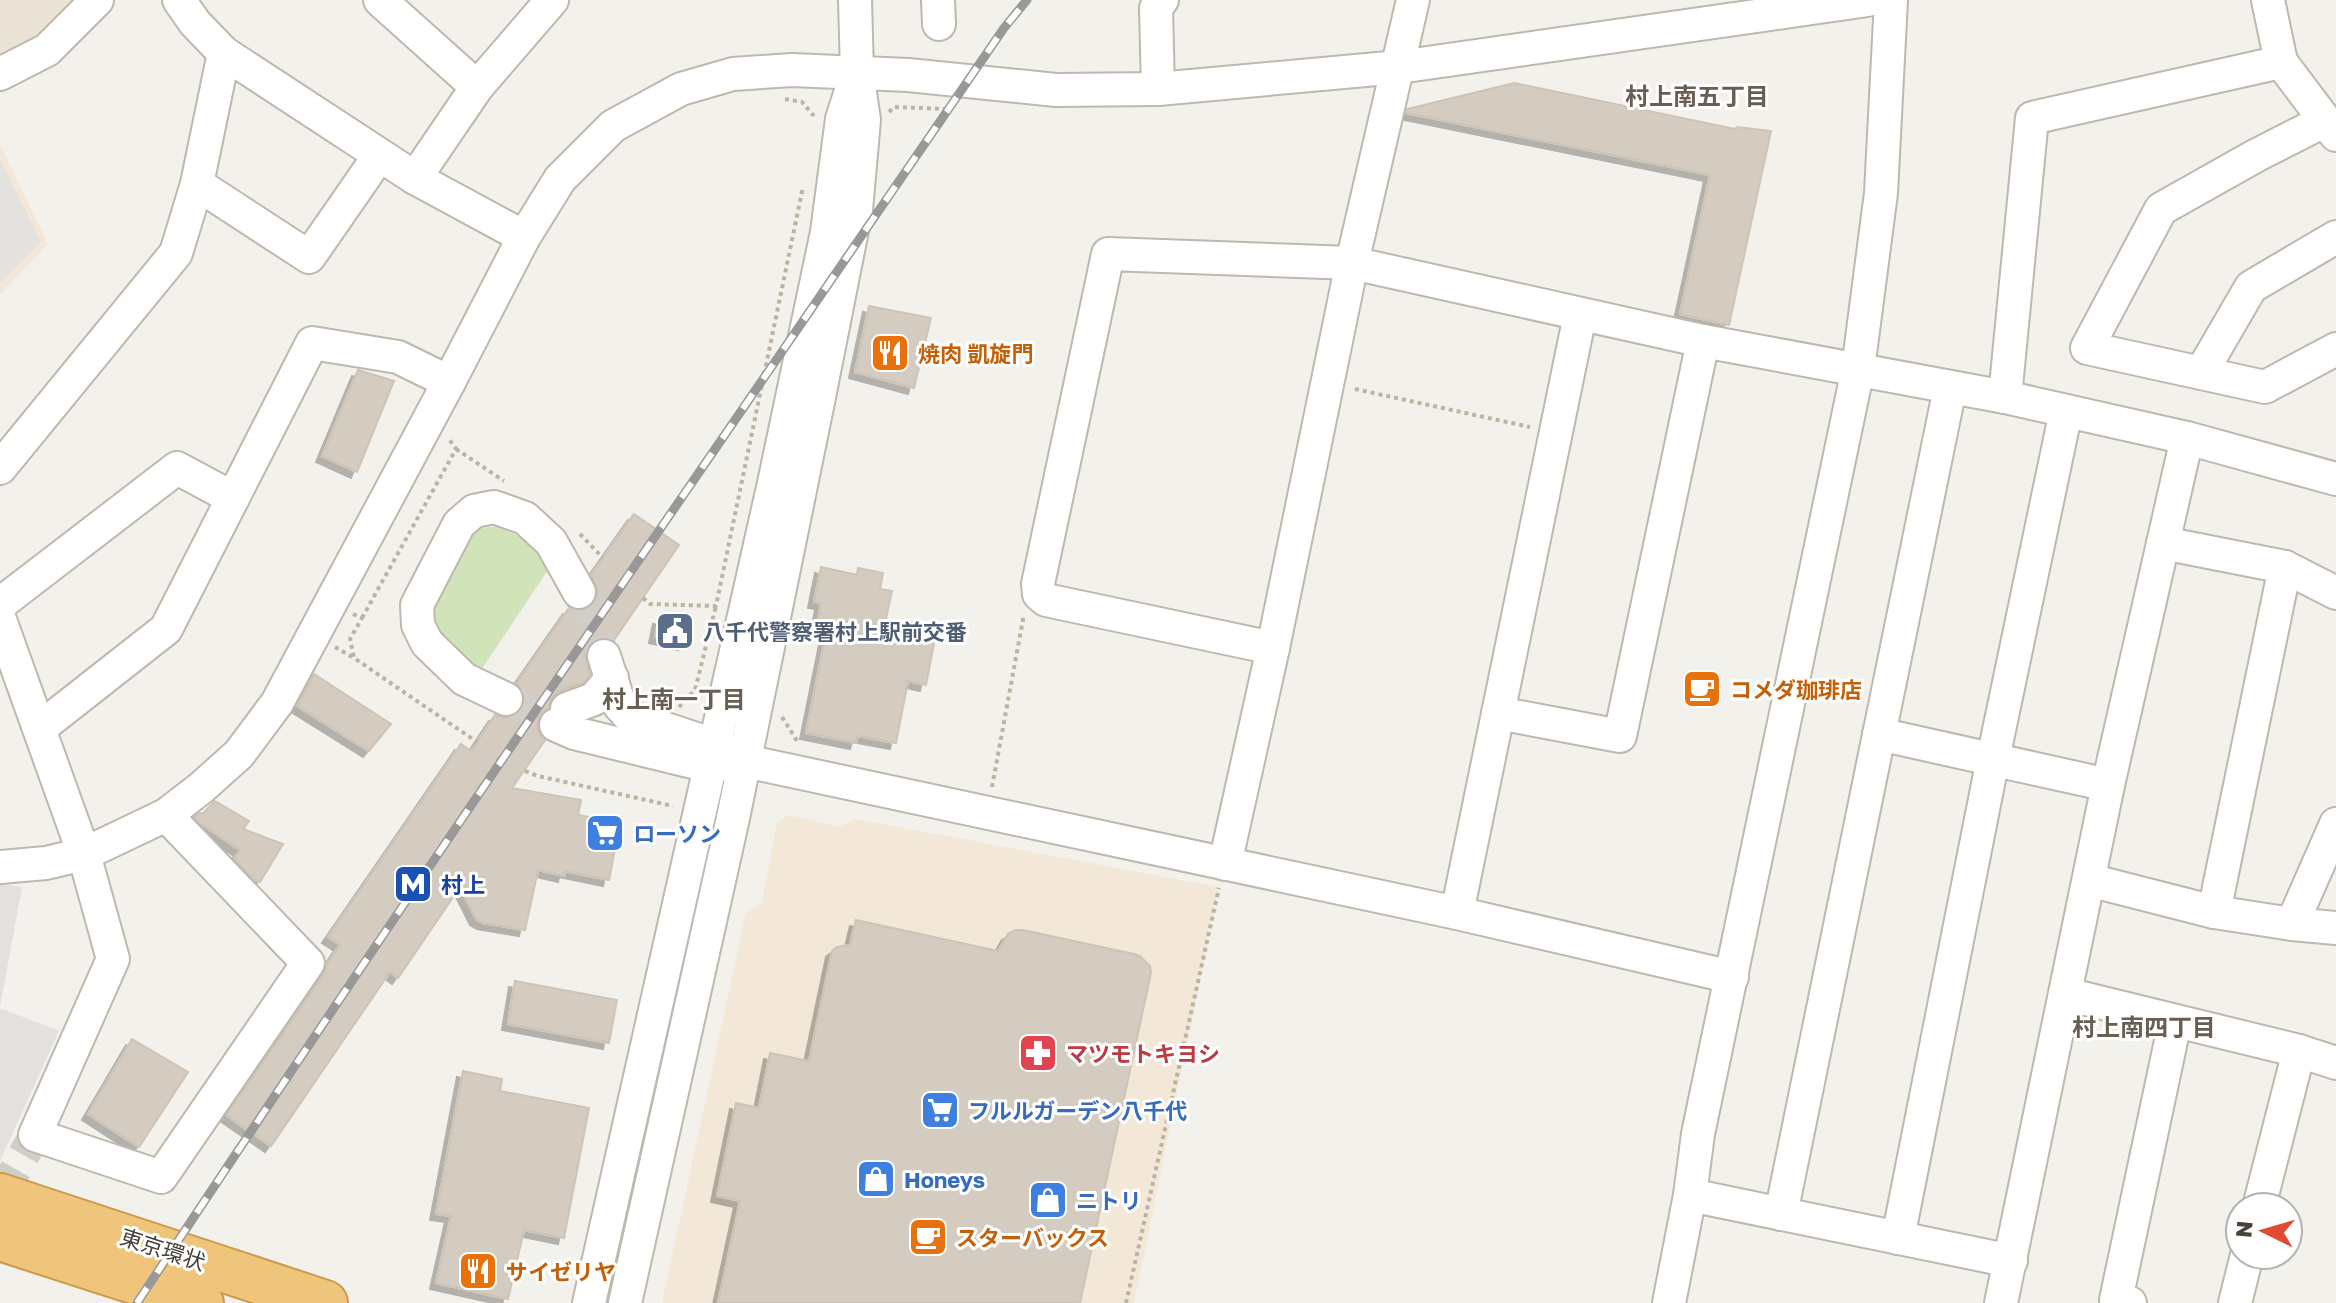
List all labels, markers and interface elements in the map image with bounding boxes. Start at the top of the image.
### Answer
district label: 村上南五丁目 [1625,81,1769,110]
restaurant icon: 焼肉 凱旋門 [869,332,911,374]
place label: 焼肉 凱旋門 [918,340,1034,367]
public building icon: 八千代警察署村上駅前交番 [654,610,696,652]
place label: 八千代警察署村上駅前交番 [703,618,967,645]
cafe icon: コメダ珈琲店 [1681,668,1723,710]
place label: コメダ珈琲店 [1730,676,1862,703]
district label: 村上南一丁目 [602,684,746,713]
supermarket icon: ローソン [584,812,626,854]
place label: ローソン [633,820,721,847]
metro station icon: 村上 [392,863,434,905]
place label: 村上 [441,871,485,898]
district label: 村上南四丁目 [2072,1012,2216,1041]
pharmacy icon: マツモトキヨシ [1017,1032,1059,1074]
place label: マツモトキヨシ [1066,1040,1220,1067]
supermarket icon: フルルガーデン八千代 [919,1089,961,1131]
place label: フルルガーデン八千代 [968,1097,1187,1124]
shop icon: Honeys [855,1158,897,1200]
place label: Honeys [904,1166,985,1193]
shop icon: ニトリ [1027,1179,1069,1221]
place label: ニトリ [1076,1187,1142,1214]
north arrow [2224,1191,2304,1271]
cafe icon: スターバックス [907,1216,949,1258]
text: N [2229,1220,2258,1239]
street label: 東京環状 [117,1223,209,1275]
place label: スターバックス [956,1224,1109,1251]
restaurant icon: サイゼリヤ [457,1250,499,1292]
place label: サイゼリヤ [506,1258,616,1285]

